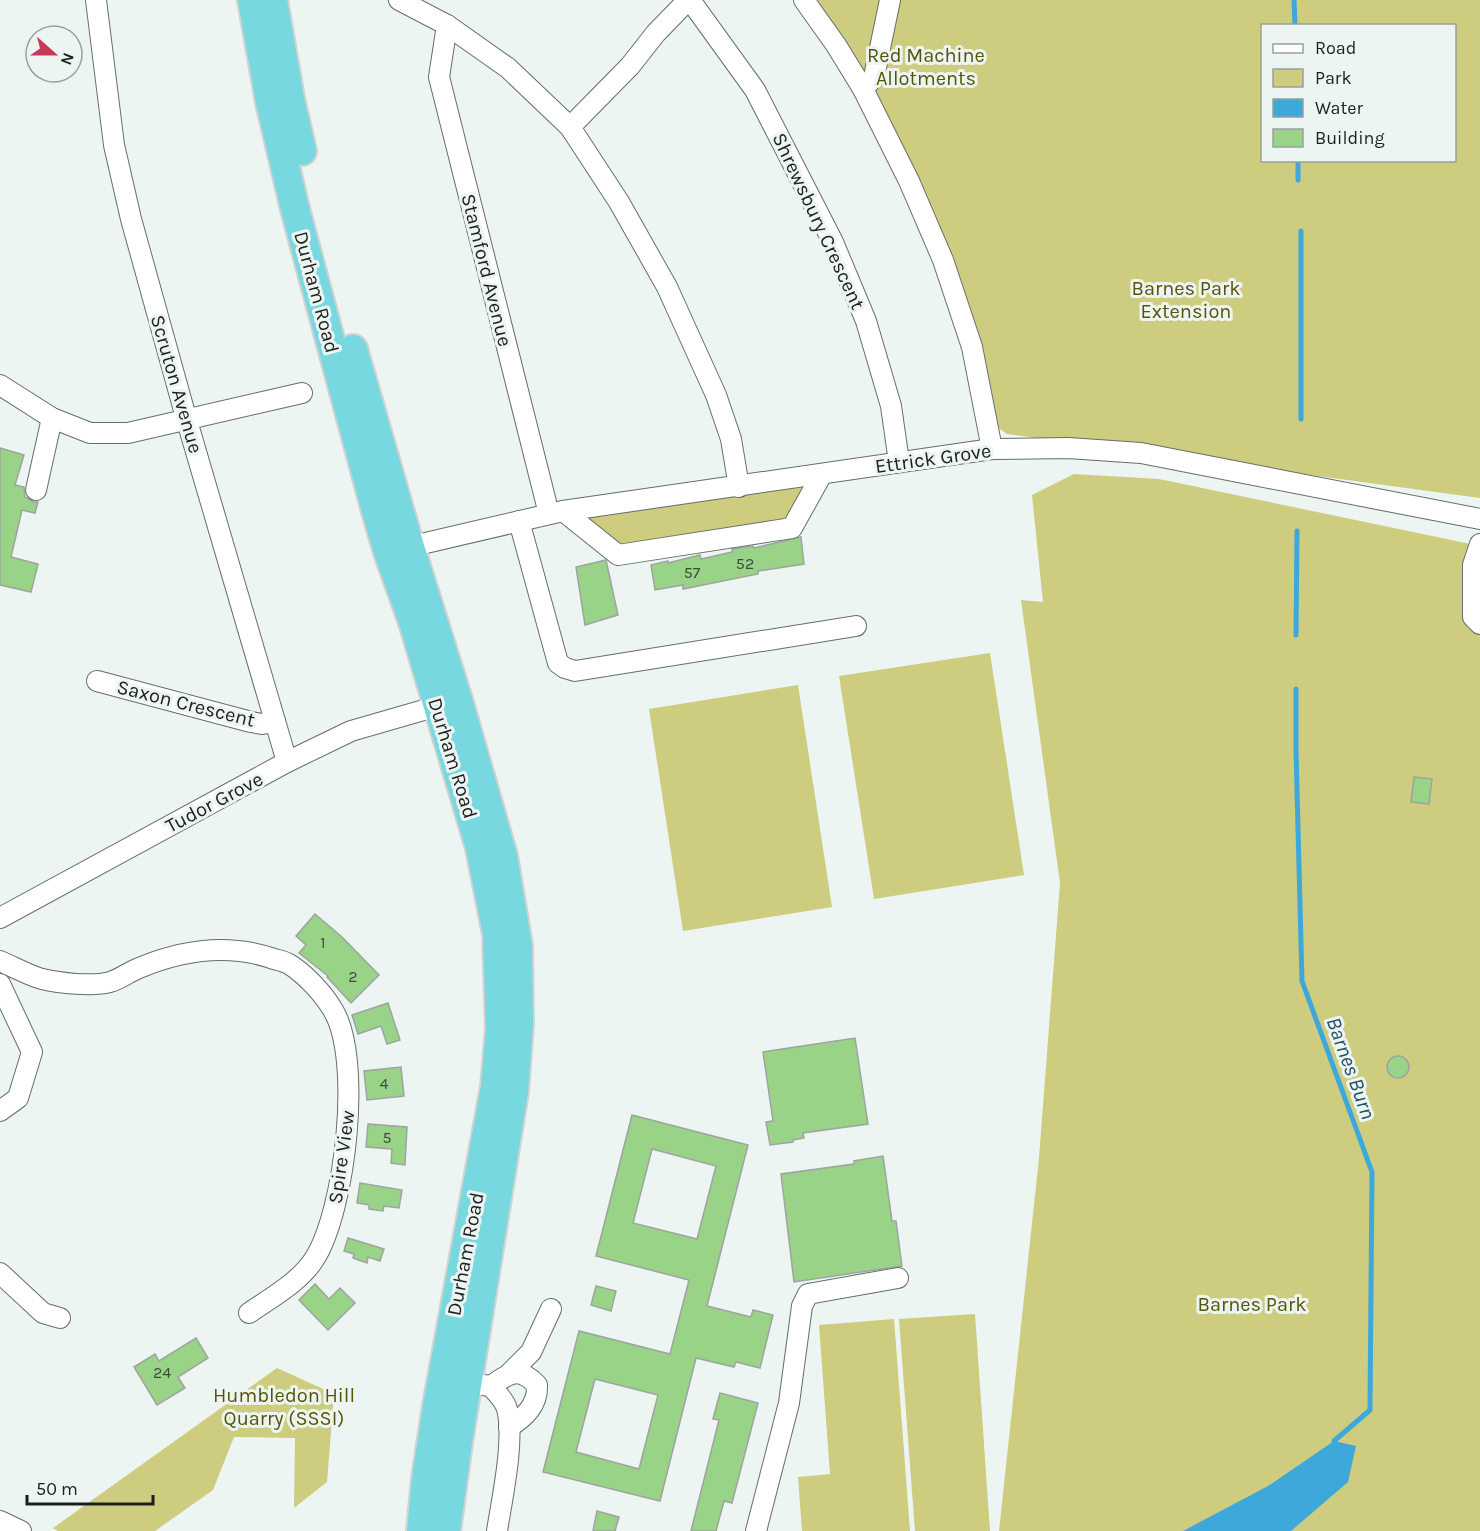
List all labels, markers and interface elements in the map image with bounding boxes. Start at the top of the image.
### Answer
north arrow [24,24,84,84]
legend [1261,24,1456,162]
text: Road [1315,37,1356,59]
park label: Red Machine Allotments [867,44,985,90]
text: N [57,50,78,68]
text: Park [1315,67,1352,89]
text: Water [1315,97,1363,119]
text: Building [1315,127,1385,149]
street label: Shrewsbury Crescent [767,129,870,314]
street label: Stamford Avenue [456,191,517,349]
street label: Durham Road [289,229,344,356]
park label: Barnes Park Extension [1132,277,1240,323]
street label: Scruton Avenue [146,312,207,456]
street label: Ettrick Grove [873,439,993,478]
house number: 52 [736,554,754,573]
house number: 57 [684,563,701,582]
street label: Saxon Crescent [114,675,258,732]
street label: Durham Road [423,695,482,821]
street label: Tudor Grove [162,767,267,838]
house number: 1 [320,933,326,952]
house number: 2 [348,967,358,986]
water label: Barnes Burn [1321,1014,1381,1122]
house number: 4 [380,1074,389,1093]
street label: Spire View [324,1108,359,1205]
house number: 5 [382,1128,392,1147]
street label: Durham Road [442,1190,489,1318]
park label: Barnes Park [1198,1293,1306,1316]
house number: 24 [153,1363,171,1382]
park label: Humbledon Hill Quarry (SSSI) [213,1384,355,1430]
scale bar [27,1468,153,1506]
text: 50 m [36,1478,78,1500]

